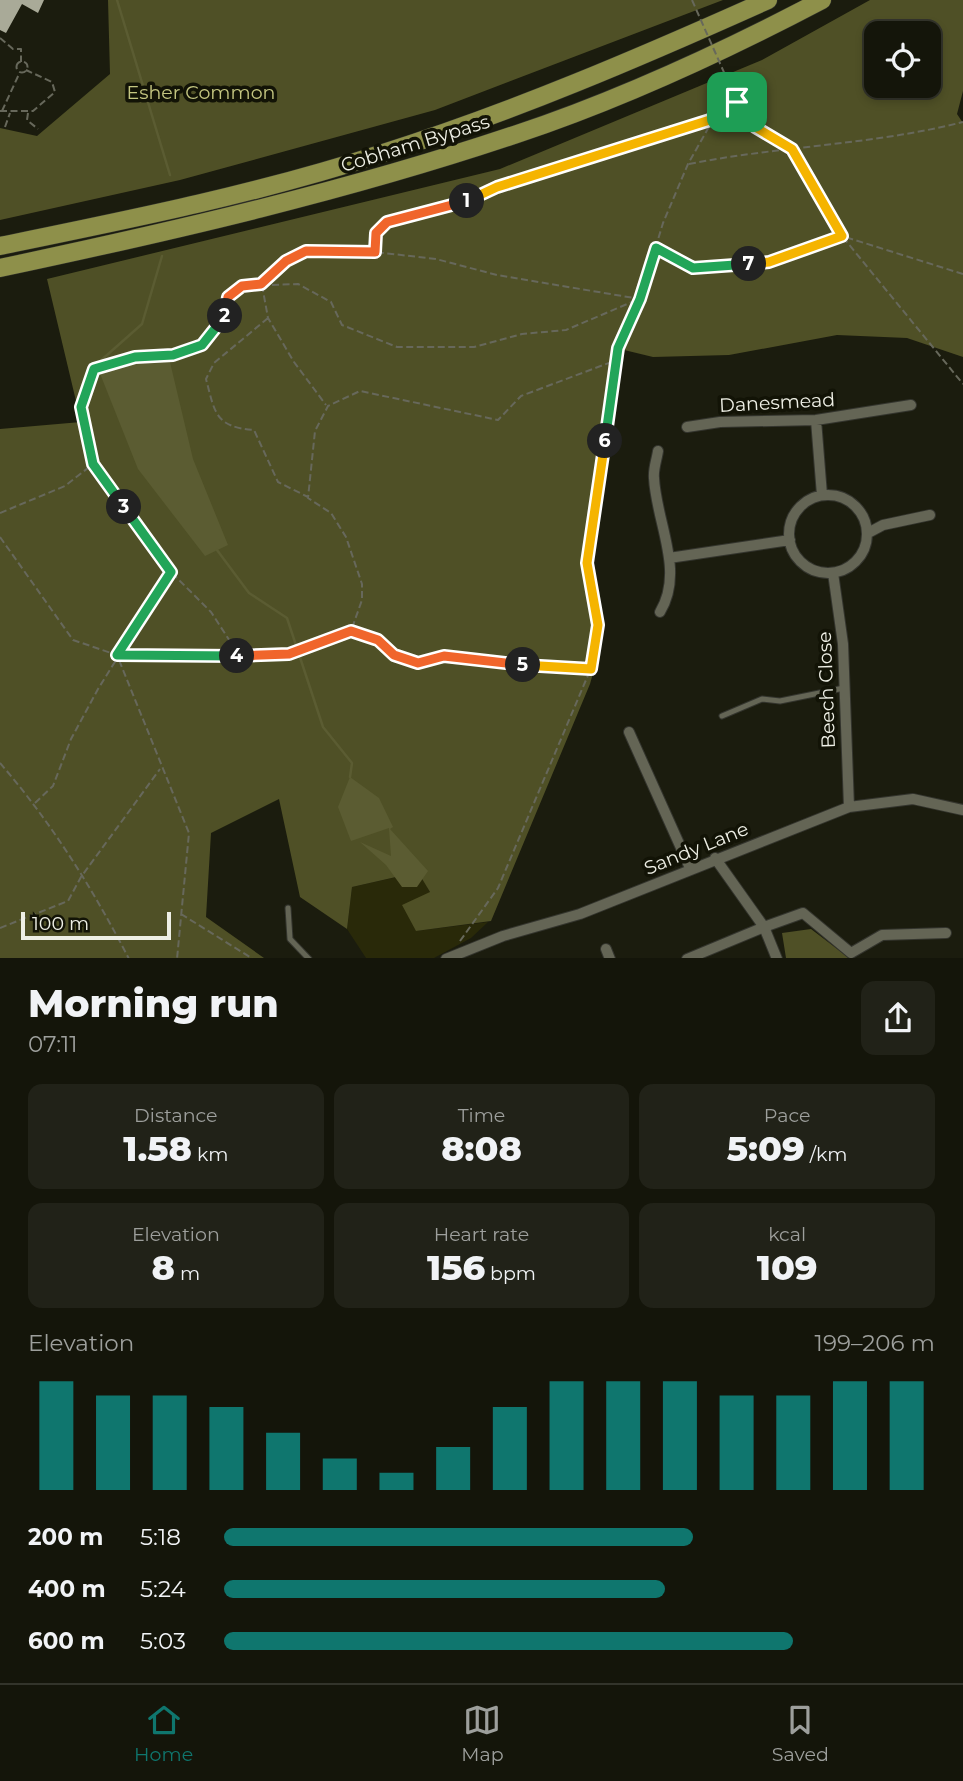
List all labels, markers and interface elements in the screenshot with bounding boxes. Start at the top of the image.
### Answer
map controls [864,21,941,98]
button: locate [864,21,941,98]
pin [707,72,767,132]
park label: Esher Common [127,81,275,104]
icon: arrive [718,83,756,121]
street label: Cobham Bypass [338,110,492,177]
pin: 1 [449,184,484,218]
text: 1 [463,189,470,212]
pin: 7 [732,246,766,282]
text: 7 [743,252,754,275]
pin: 2 [208,298,243,334]
text: 2 [219,304,230,327]
street label: Danesmead [719,388,836,417]
pin: 6 [588,424,622,458]
text: 6 [598,429,611,452]
pin: 3 [106,490,142,524]
text: 3 [118,495,129,518]
street label: Beech Close [813,631,840,749]
pin: 4 [219,638,254,674]
text: 4 [230,644,243,667]
pin: 5 [505,648,540,682]
text: 5 [517,653,528,676]
street label: Sandy Lane [641,817,752,880]
scale bar [21,909,172,941]
text: 100 m [32,912,89,935]
text: Morning run [28,980,279,1027]
button: share [861,981,935,1055]
text: 07:11 [28,1030,78,1058]
text: Distance [134,1104,218,1127]
text: Time [458,1104,505,1127]
text: Pace [764,1104,810,1127]
text: 1.58 [123,1127,192,1170]
text: 8:08 [441,1127,522,1170]
text: 5:09 [727,1127,805,1170]
text: km [192,1143,228,1166]
text: /km [805,1143,847,1166]
text: Elevation [132,1223,220,1246]
text: Heart rate [434,1223,529,1246]
text: kcal [768,1223,806,1246]
text: 8 [152,1246,175,1289]
text: 156 [427,1246,485,1289]
text: 109 [757,1246,818,1289]
text: m [175,1262,200,1285]
text: bpm [485,1262,536,1285]
text: Elevation [28,1329,134,1357]
text: 199–206 m [815,1329,935,1357]
text: 200 m [28,1523,103,1551]
text: 5:18 [140,1523,181,1551]
text: 400 m [28,1575,106,1603]
text: 5:24 [140,1575,186,1603]
text: 600 m [28,1627,105,1655]
text: 5:03 [140,1627,186,1655]
tab: Home [134,1701,193,1766]
tab: Map [461,1701,504,1766]
tab: Saved [772,1701,829,1766]

